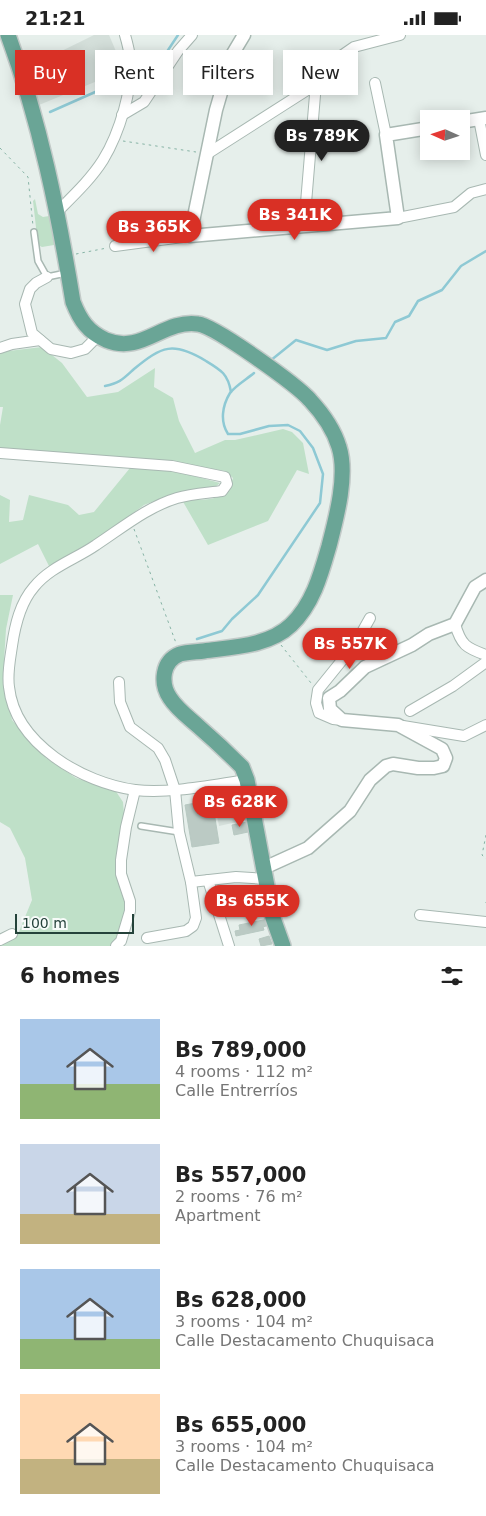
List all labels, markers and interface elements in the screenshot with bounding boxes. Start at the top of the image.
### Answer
text: 21:21 [25,7,85,29]
chip: Buy [15,50,85,95]
chip: Rent [95,50,173,95]
chip: Filters [183,50,273,95]
chip: New [283,50,358,95]
north arrow [420,110,470,160]
map controls [420,110,470,160]
pin: Bs 789K [276,119,368,162]
text: Bs 789K [285,126,359,145]
pin: Bs 341K [249,199,341,241]
text: Bs 341K [258,205,332,224]
pin: Bs 365K [108,211,200,253]
text: Bs 365K [117,217,191,236]
pin: Bs 557K [304,627,396,670]
text: Bs 557K [313,634,387,653]
pin: Bs 628K [194,785,286,828]
text: Bs 628K [203,792,277,811]
pin: Bs 655K [206,885,298,927]
text: Bs 655K [215,891,289,910]
scale bar [15,911,134,934]
text: 100 m [22,915,67,931]
icon: filters [438,962,466,990]
text: 6 homes [20,964,120,988]
text: Bs 789,000 [175,1038,306,1062]
icon: home [60,1039,120,1099]
text: 4 rooms · 112 m² [175,1062,313,1081]
text: Calle Entrerríos [175,1081,298,1100]
text: Bs 557,000 [175,1163,306,1187]
icon: home [60,1164,120,1224]
text: 2 rooms · 76 m² [175,1187,303,1206]
text: Apartment [175,1206,261,1225]
text: Bs 628,000 [175,1288,306,1312]
icon: home [60,1289,120,1349]
text: 3 rooms · 104 m² [175,1312,313,1331]
text: Calle Destacamento Chuquisaca [175,1331,435,1350]
text: Bs 655,000 [175,1413,306,1437]
icon: home [60,1414,120,1474]
text: 3 rooms · 104 m² [175,1437,313,1456]
text: Calle Destacamento Chuquisaca [175,1456,435,1475]

